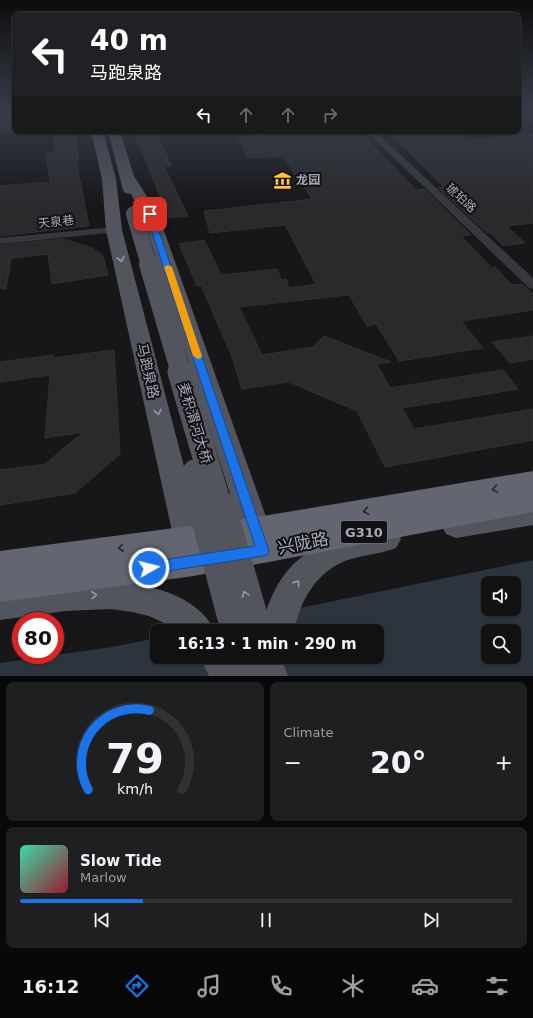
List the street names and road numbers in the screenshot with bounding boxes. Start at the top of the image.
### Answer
street label: 琥珀路 [443,181,479,215]
street label: 天泉巷 [37,213,75,231]
street label: 马跑泉路 [134,342,162,400]
street label: 麦积渭河大桥 [175,380,215,466]
road number: G310 [341,521,387,543]
street label: 兴陇路 [276,528,330,558]

